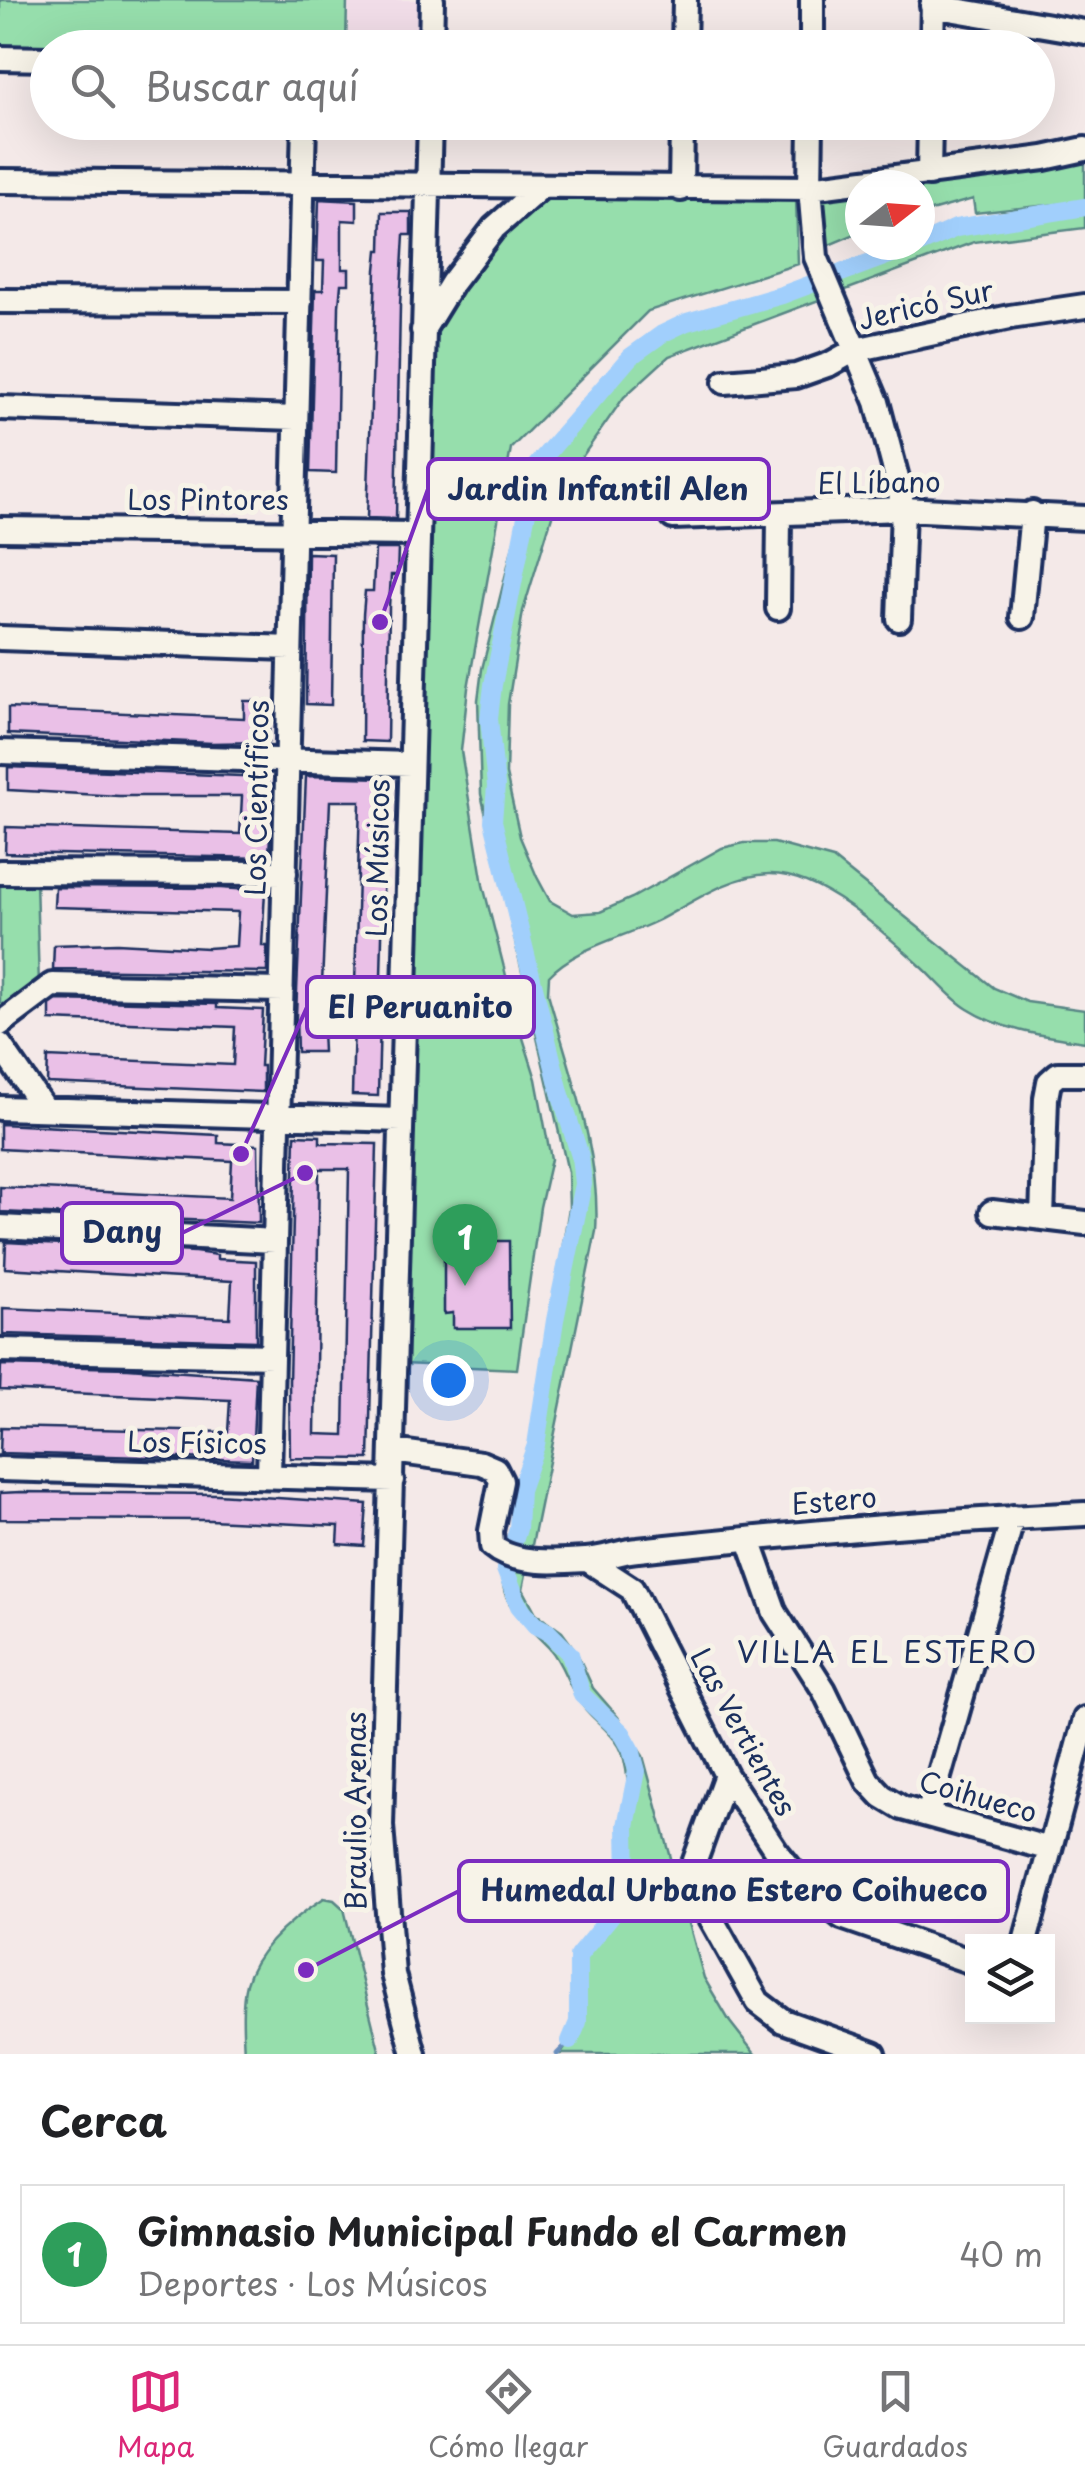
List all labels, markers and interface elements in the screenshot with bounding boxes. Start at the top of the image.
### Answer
search box [30,30,1055,140]
text: Buscar aquí [145,57,359,114]
icon: search [65,58,120,113]
north arrow [845,170,935,260]
street label: Jericó Sur [854,267,997,340]
callout: Jardin Infantil Alen [428,459,769,519]
street label: El Líbano [817,459,941,504]
text: Jardin Infantil Alen [448,465,748,510]
street label: Los Pintores [127,477,289,520]
street label: Los Científicos [232,700,279,896]
street label: Los Músicos [354,779,399,937]
callout: El Peruanito [307,977,534,1037]
text: El Peruanito [327,983,513,1028]
callout: Dany [62,1203,182,1263]
pin: 1 [432,1204,498,1286]
text: Dany [82,1208,162,1253]
your location [423,1355,474,1406]
street label: Los Físicos [127,1419,267,1464]
street label: Estero [789,1474,878,1525]
district label: VILLA EL ESTERO [737,1628,1039,1673]
street label: Las Vertientes [680,1640,808,1823]
street label: Braulio Arenas [333,1712,376,1910]
street label: Coihueco [914,1758,1043,1833]
callout: Humedal Urbano Estero Coihueco [459,1861,1008,1921]
text: Humedal Urbano Estero Coihueco [481,1866,987,1911]
map controls [965,1934,1055,2024]
button: layers [965,1934,1055,2024]
text: Cerca [40,2088,167,2151]
text: Gimnasio Municipal Fundo el Carmen [137,2202,847,2259]
text: 1 [67,2230,82,2278]
text: 40 m [959,2230,1043,2278]
text: Deportes · Los Músicos [137,2259,487,2307]
tab: Mapa [117,2364,194,2467]
tab: Cómo llegar [428,2364,588,2467]
tab: Guardados [822,2364,968,2467]

